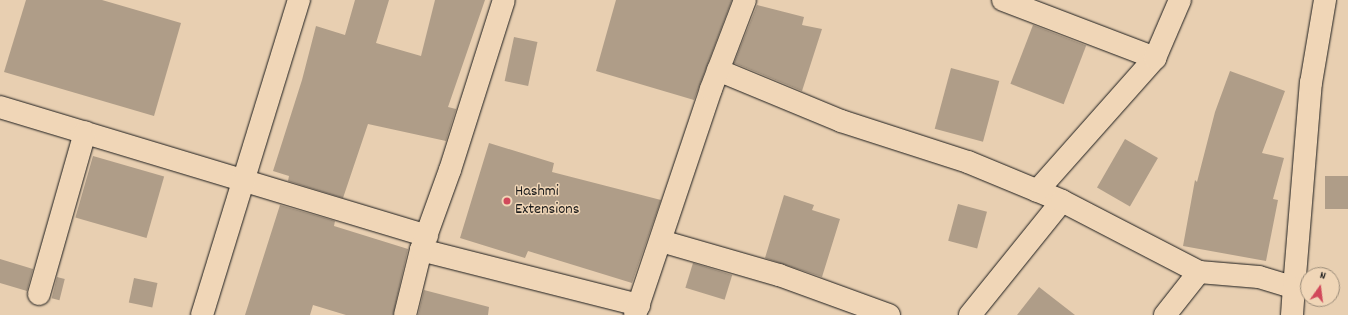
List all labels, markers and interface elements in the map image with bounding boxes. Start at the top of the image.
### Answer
place label: Hashmi Extensions [515,182,579,220]
marker: Hashmi Extensions [502,196,512,206]
north arrow [1300,267,1340,307]
text: N [1318,268,1327,285]

